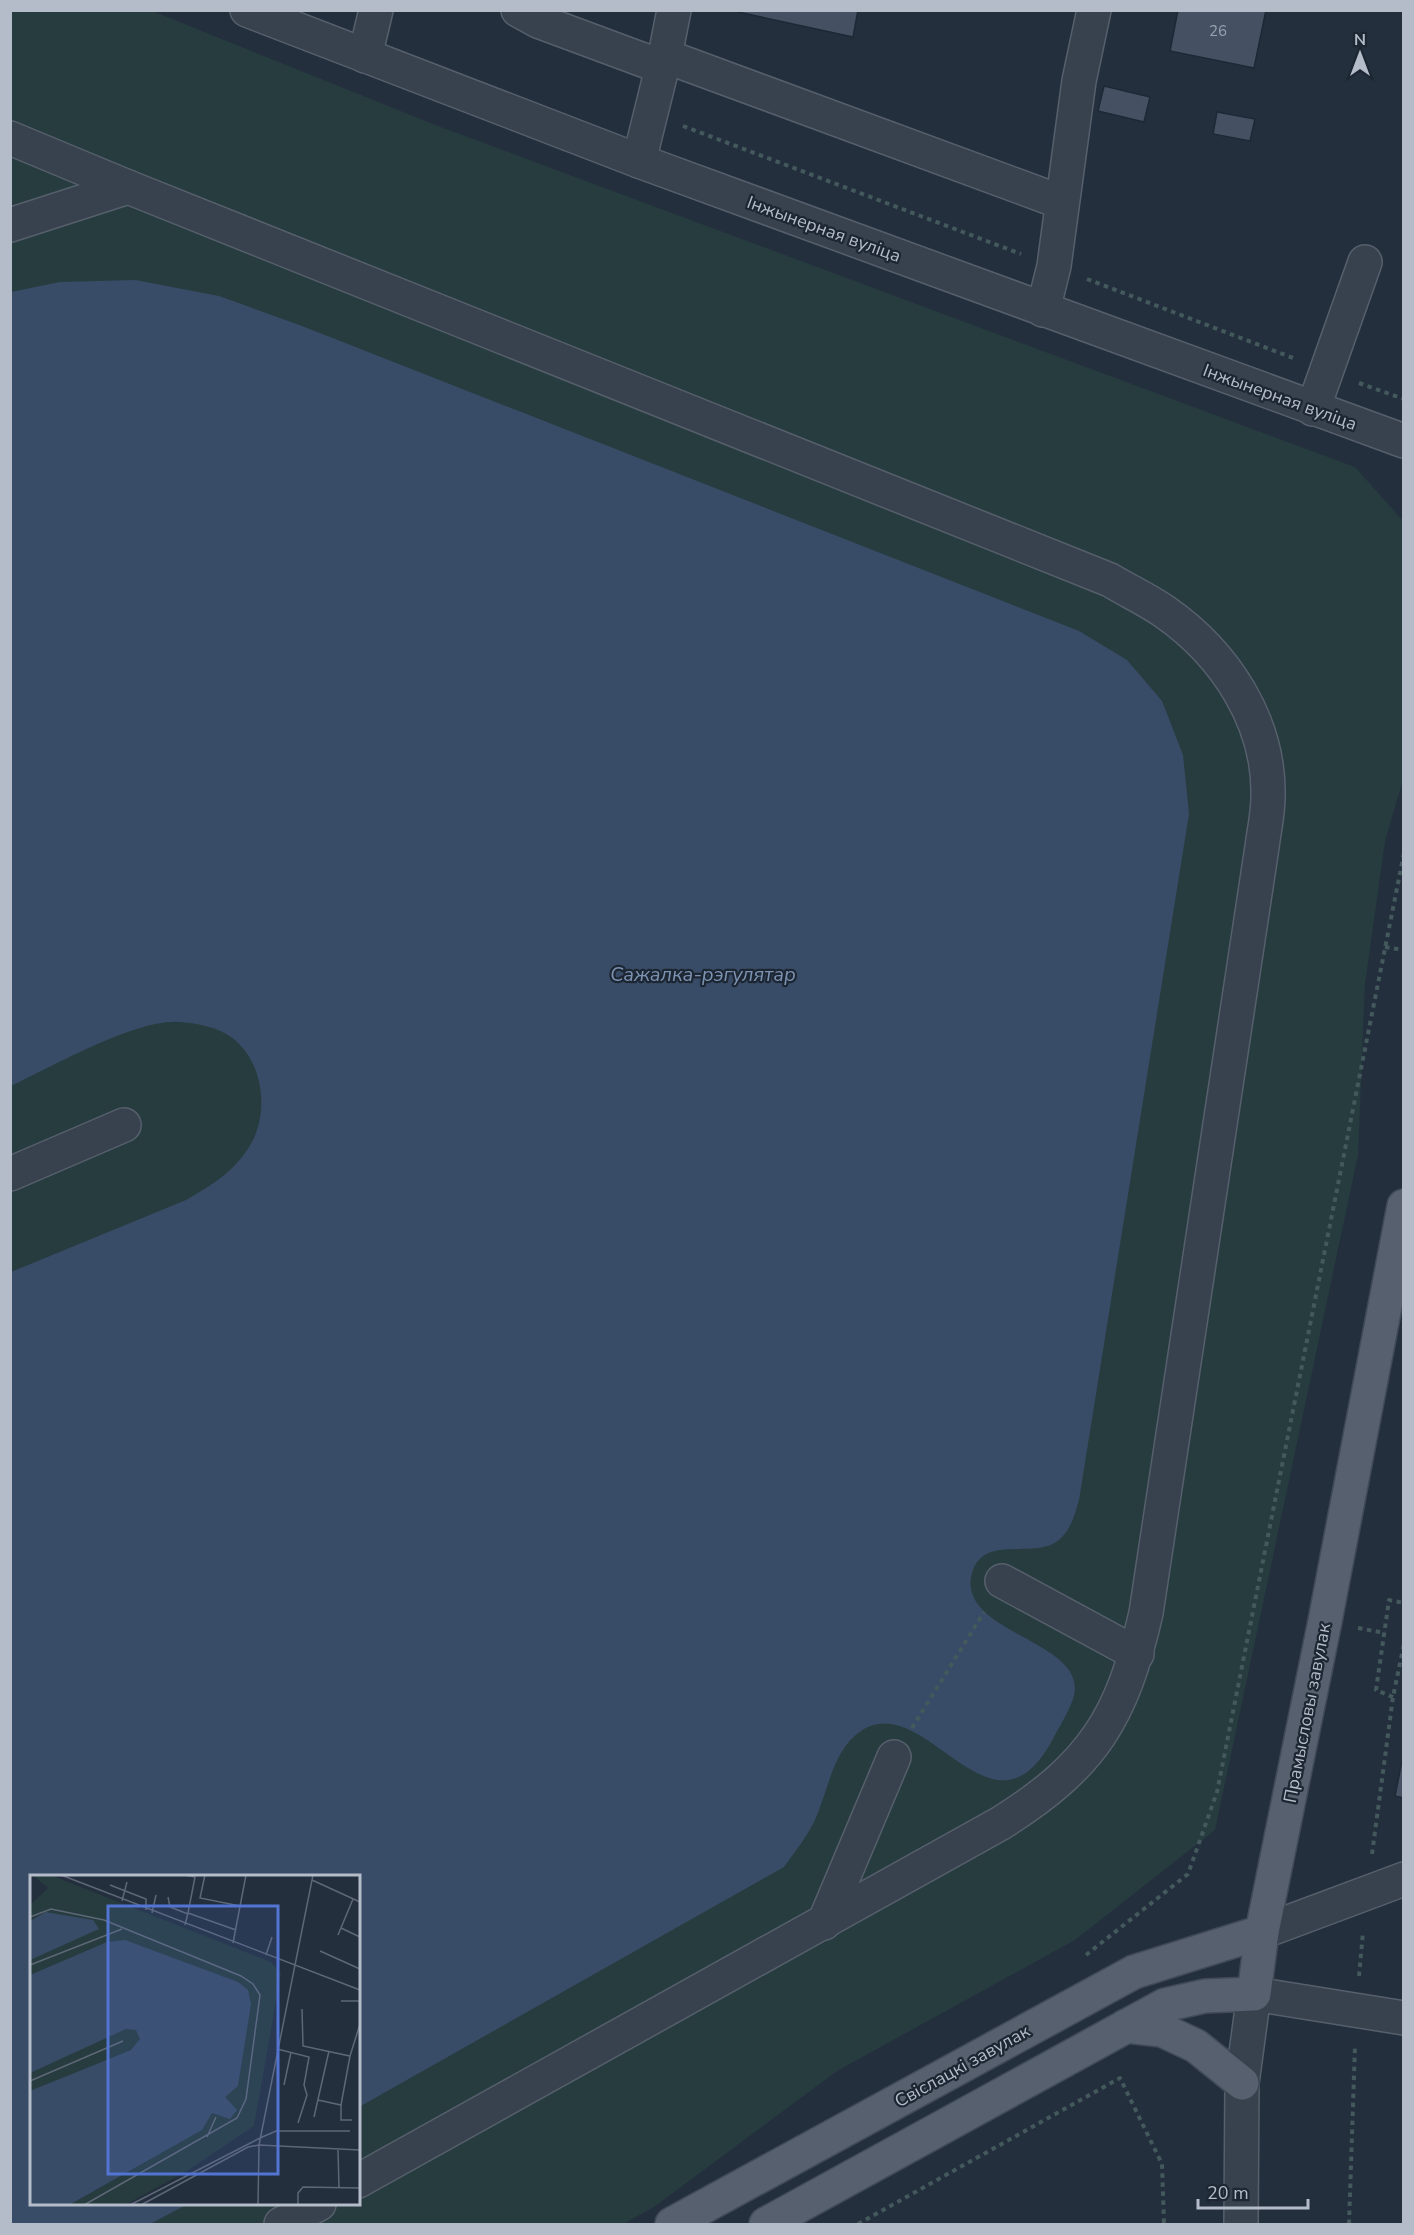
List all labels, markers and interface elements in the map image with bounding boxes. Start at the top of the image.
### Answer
house number: 26 [1209,21,1227,41]
north arrow [1330,24,1390,84]
text: N [1354,29,1366,51]
street label: Інжынерная вуліца [744,190,904,268]
street label: Інжынерная вуліца [1200,358,1360,436]
water label: Сажалка-рэгулятар [610,961,796,988]
street label: Прамысловы завулак [1278,1621,1336,1805]
inset map [30,1875,360,2205]
street label: Свіслацкі завулак [890,2019,1034,2113]
scale bar [1198,2172,1308,2210]
text: 20 m [1207,2181,1249,2205]

